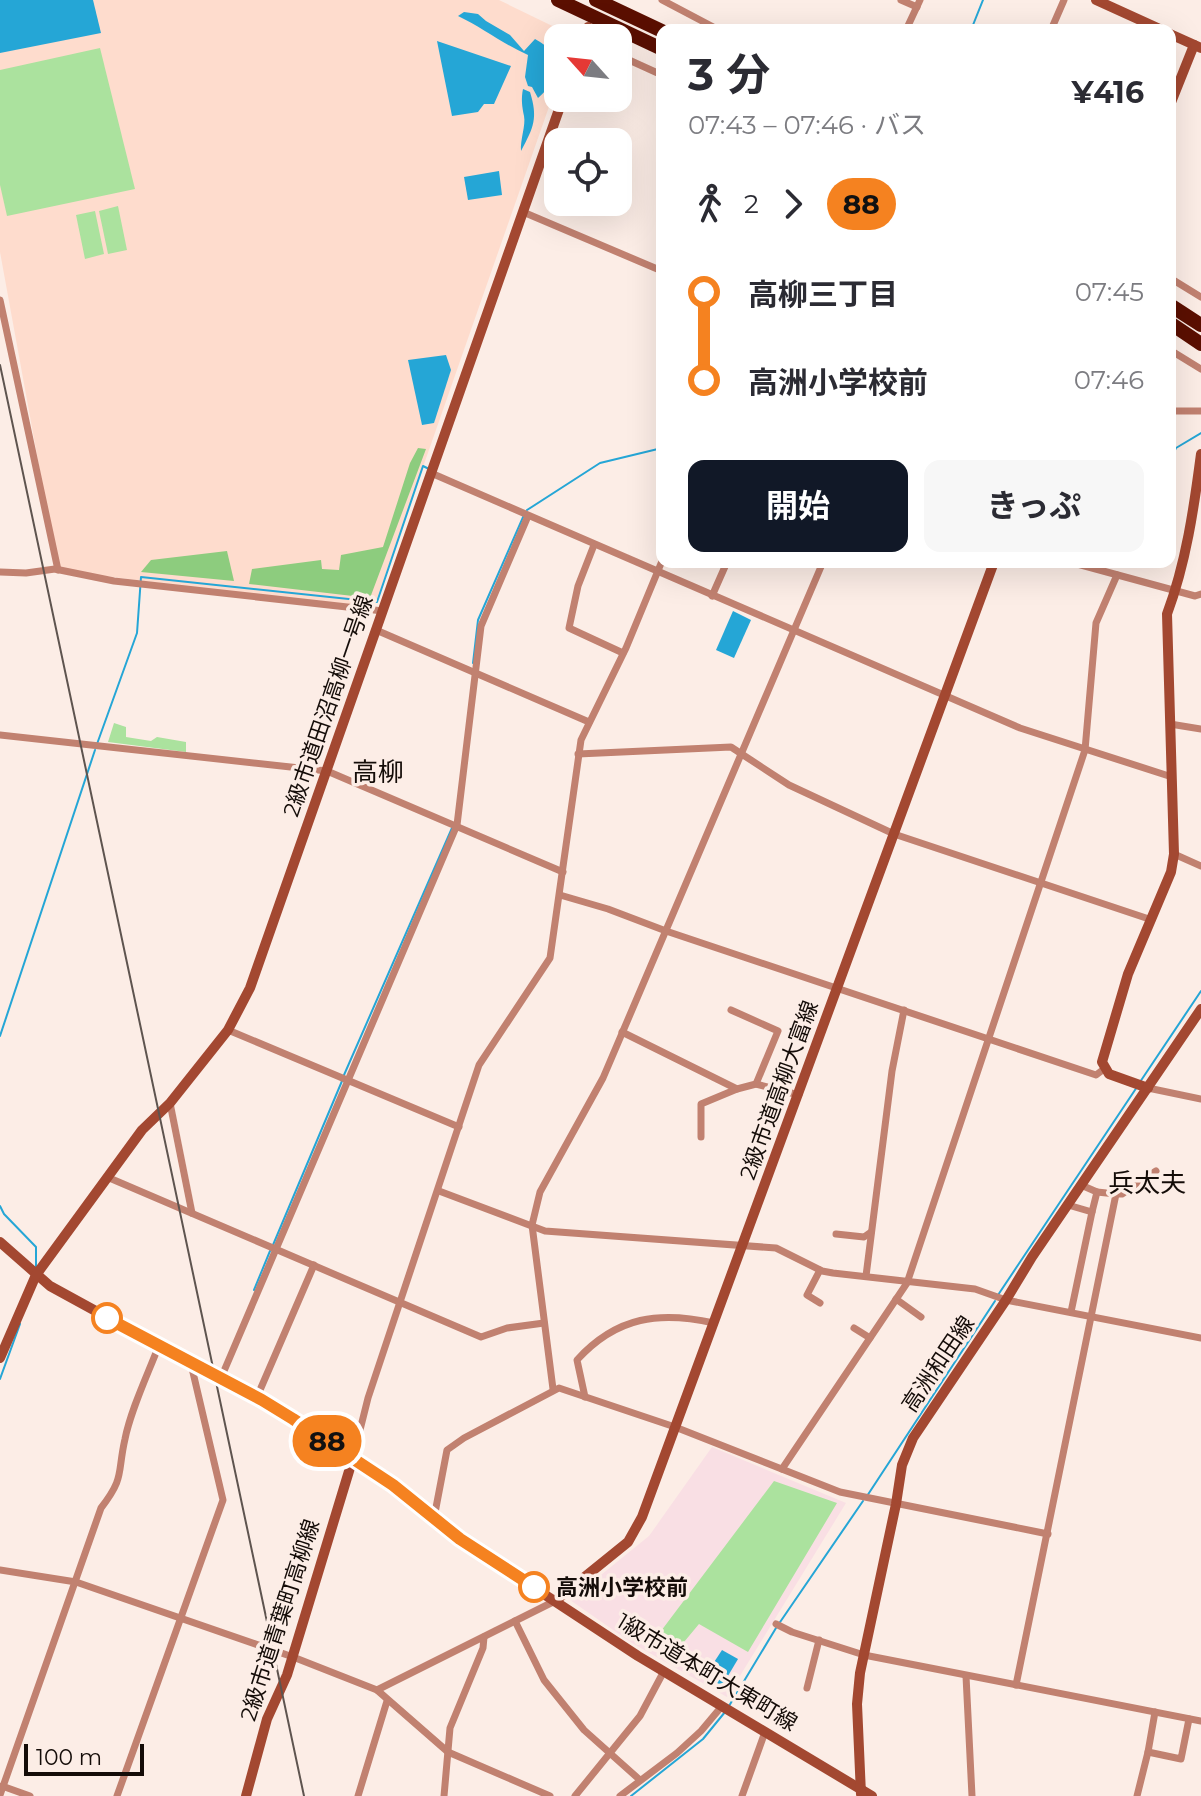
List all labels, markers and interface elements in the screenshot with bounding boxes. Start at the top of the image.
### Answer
north arrow [544,24,632,112]
map controls [544,24,632,216]
text: 3 分 [688,47,771,101]
text: ¥416 [1071,74,1144,111]
text: 07:43 – 07:46 · バス [688,109,926,141]
button: locate [544,128,632,216]
icon: walk [688,182,732,226]
icon: forward [771,182,815,226]
text: 88 [843,187,880,221]
text: 2 [744,188,759,220]
text: 高柳三丁目 [748,276,898,313]
text: 07:45 [1075,276,1144,308]
text: 高洲小学校前 [748,364,928,401]
text: 07:46 [1074,364,1144,396]
button: 開始 [688,460,908,552]
button: きっぷ [924,460,1144,552]
street label: 2級市道田沼高柳一号線 [278,592,378,820]
district label: 高柳 [352,756,404,788]
street label: 2級市道高柳大富線 [734,997,824,1183]
district label: 兵太夫 [1108,1167,1186,1199]
unlabelled marker [92,1303,122,1333]
street label: 高洲和田線 [896,1311,980,1417]
line badge: 88 [291,1415,363,1467]
text: 88 [309,1424,345,1458]
street label: 2級市道青葉町高柳線 [235,1516,325,1724]
marker: 高洲小学校前 [519,1572,549,1602]
place label: 高洲小学校前 [556,1574,688,1601]
street label: 1級市道本町大東町線 [612,1607,802,1737]
scale bar [24,1740,144,1776]
text: 100 m [36,1744,102,1771]

